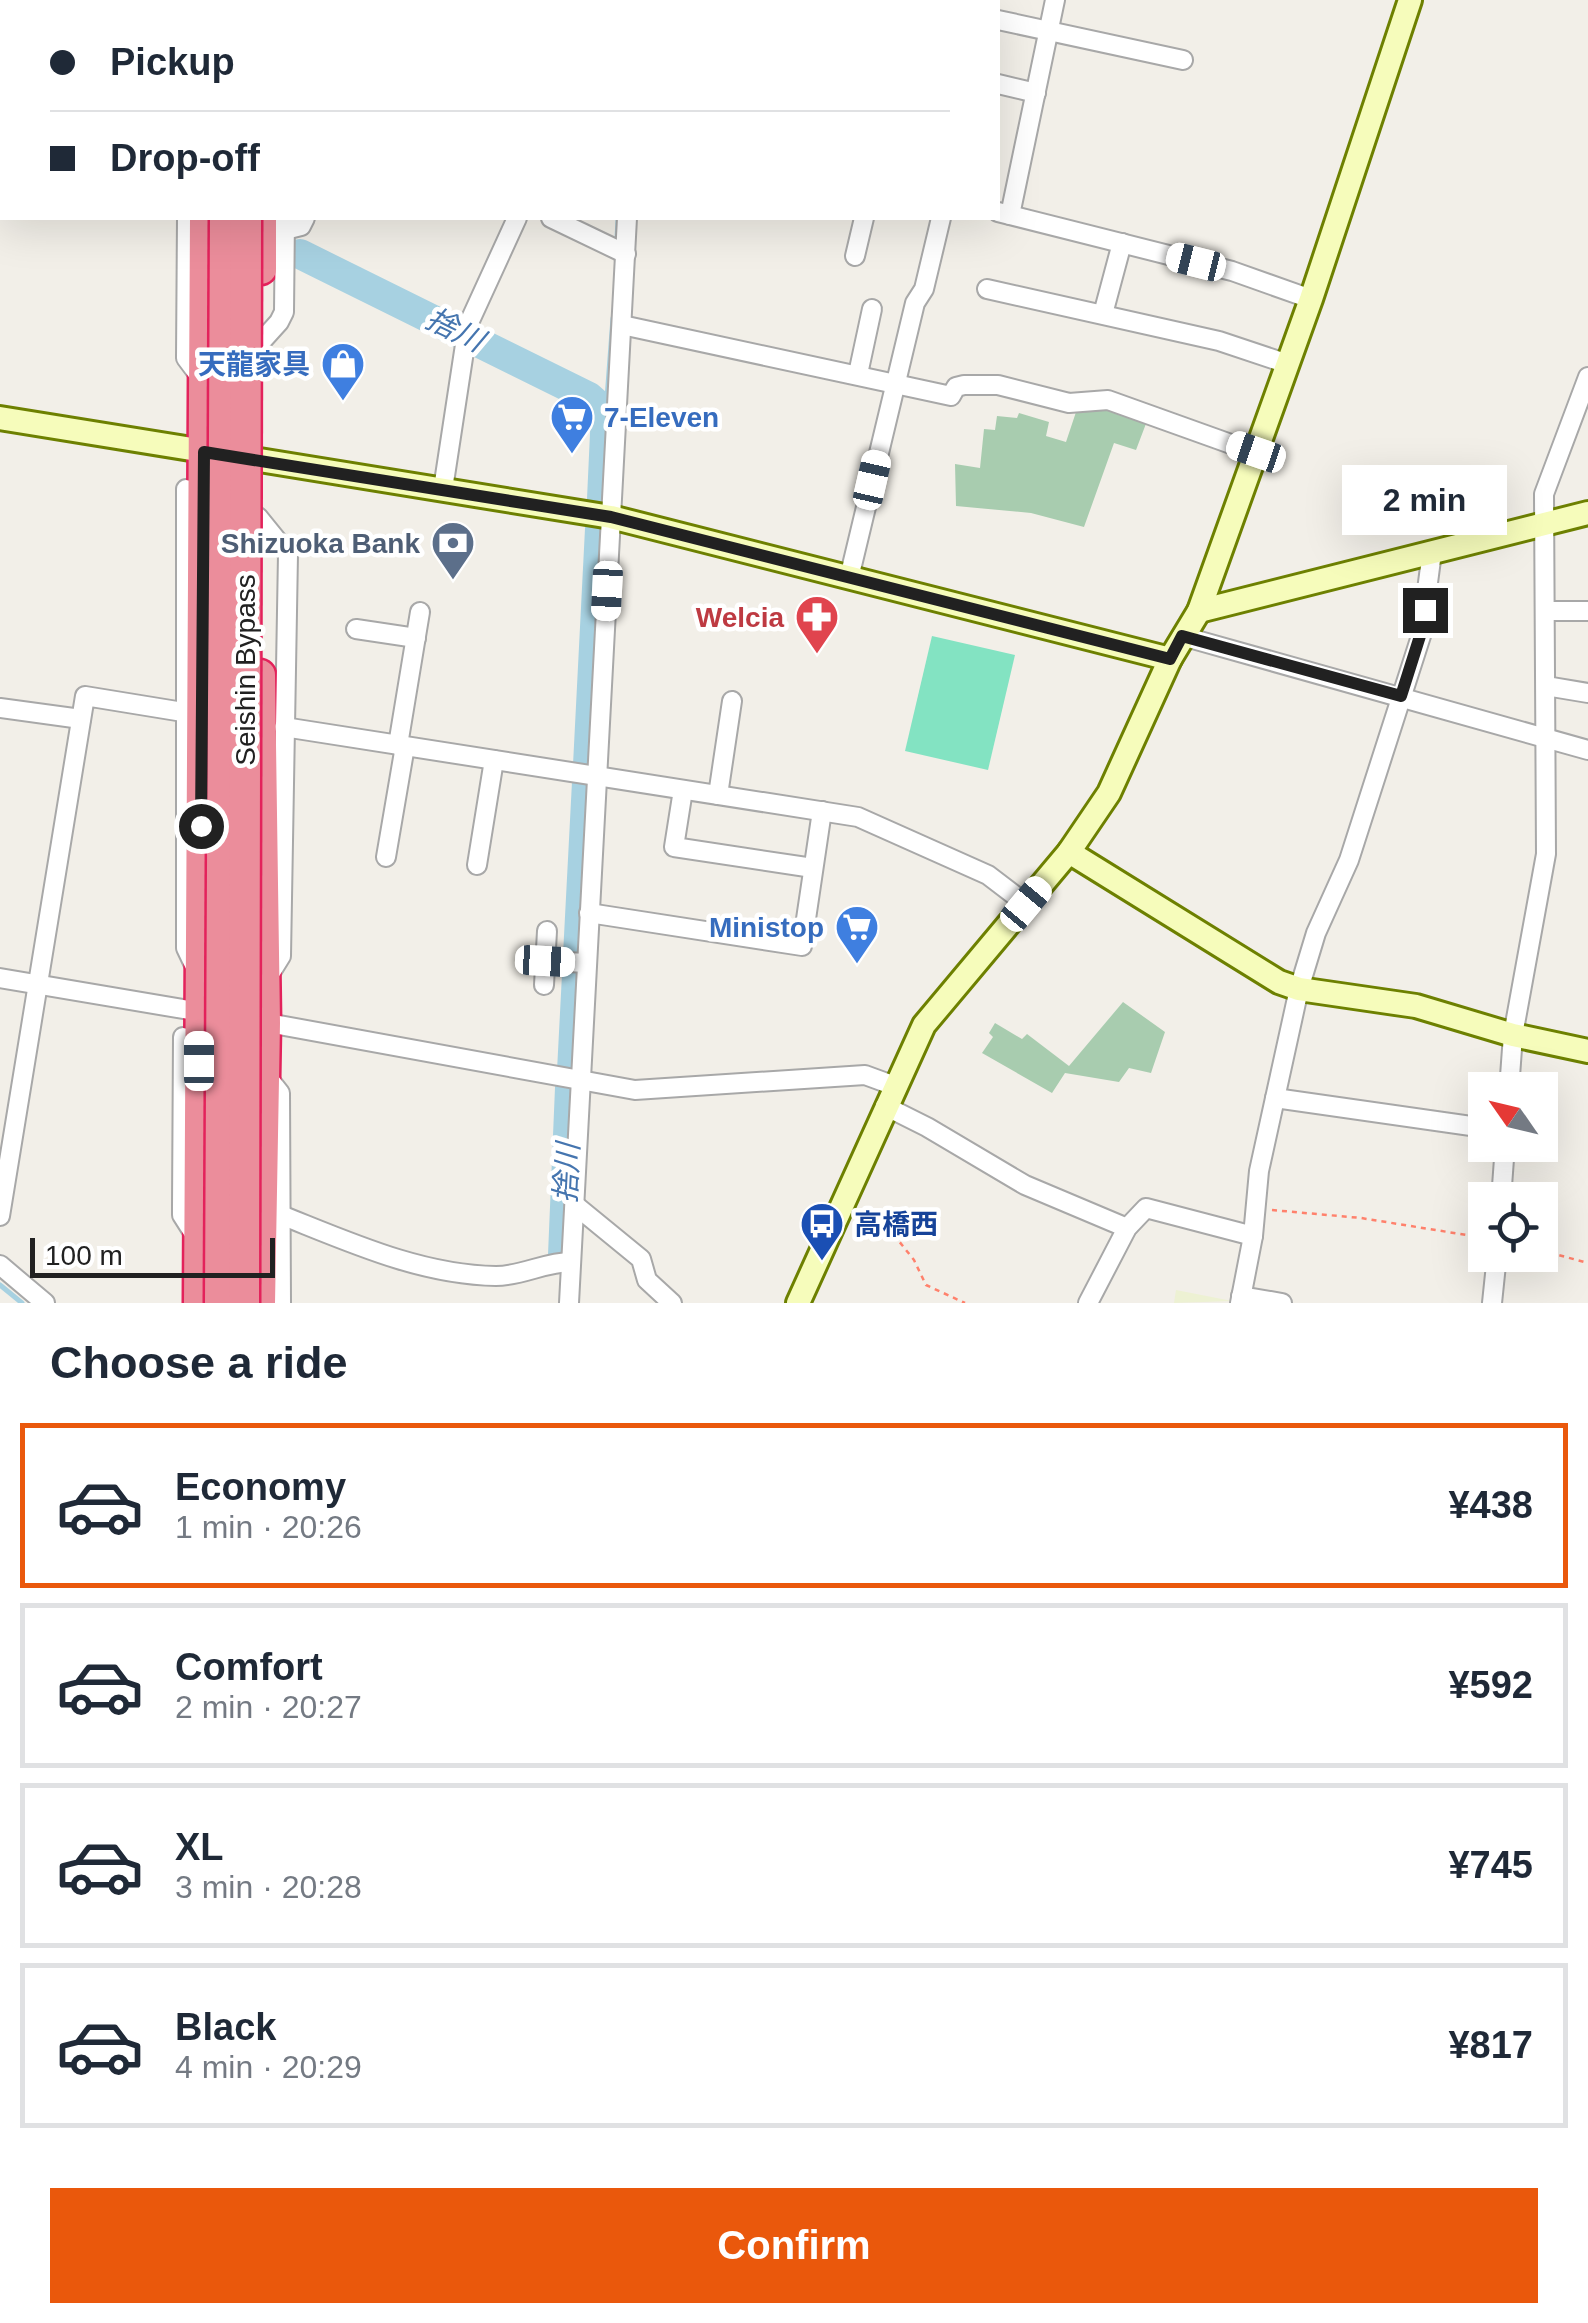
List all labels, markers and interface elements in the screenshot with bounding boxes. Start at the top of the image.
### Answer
text: Pickup [110,41,235,83]
text: Drop-off [110,137,260,179]
car [1163,240,1229,284]
water label: 捨川 [421,302,492,359]
shop icon: 天龍家具 [320,341,366,402]
place label: 天龍家具 [198,349,310,380]
supermarket icon: 7-Eleven [549,394,595,455]
place label: 7-Eleven [604,402,719,433]
car [1223,428,1289,476]
car [851,447,893,513]
callout: 2 min [1342,465,1508,535]
text: 2 min [1383,482,1466,518]
bank icon: Shizuoka Bank [430,520,476,581]
place label: Shizuoka Bank [221,528,420,559]
car [590,560,624,622]
street label: Seishin Bypass [230,574,261,766]
route end [1403,588,1448,633]
pharmacy icon: Welcia [794,594,840,655]
place label: Welcia [696,602,784,633]
route start [179,804,224,849]
car [995,871,1057,937]
supermarket icon: Ministop [834,904,880,965]
place label: Ministop [709,912,824,943]
car [514,944,576,978]
car [184,1031,214,1091]
north arrow [1468,1072,1558,1162]
map controls [1468,1072,1558,1272]
water label: 捨川 [548,1139,585,1204]
button: locate [1468,1182,1558,1272]
bus stop icon: 高橋西 [799,1201,845,1262]
place label: 高橋西 [854,1209,938,1240]
scale bar [30,1233,275,1278]
text: 100 m [45,1240,123,1271]
text: Choose a ride [50,1337,348,1388]
icon: car [55,1461,145,1551]
text: Economy [175,1466,346,1508]
text: ¥438 [1448,1484,1533,1526]
text: 1 min · 20:26 [175,1509,362,1545]
icon: car [55,1641,145,1731]
text: Comfort [175,1646,323,1688]
text: ¥592 [1448,1664,1533,1706]
text: 2 min · 20:27 [175,1689,362,1725]
icon: car [55,1821,145,1911]
text: XL [175,1826,224,1868]
text: ¥745 [1448,1844,1533,1886]
text: 3 min · 20:28 [175,1869,362,1905]
icon: car [55,2001,145,2091]
text: Black [175,2006,276,2048]
text: ¥817 [1448,2024,1533,2066]
text: 4 min · 20:29 [175,2049,362,2085]
button: Confirm [50,2188,1538,2303]

